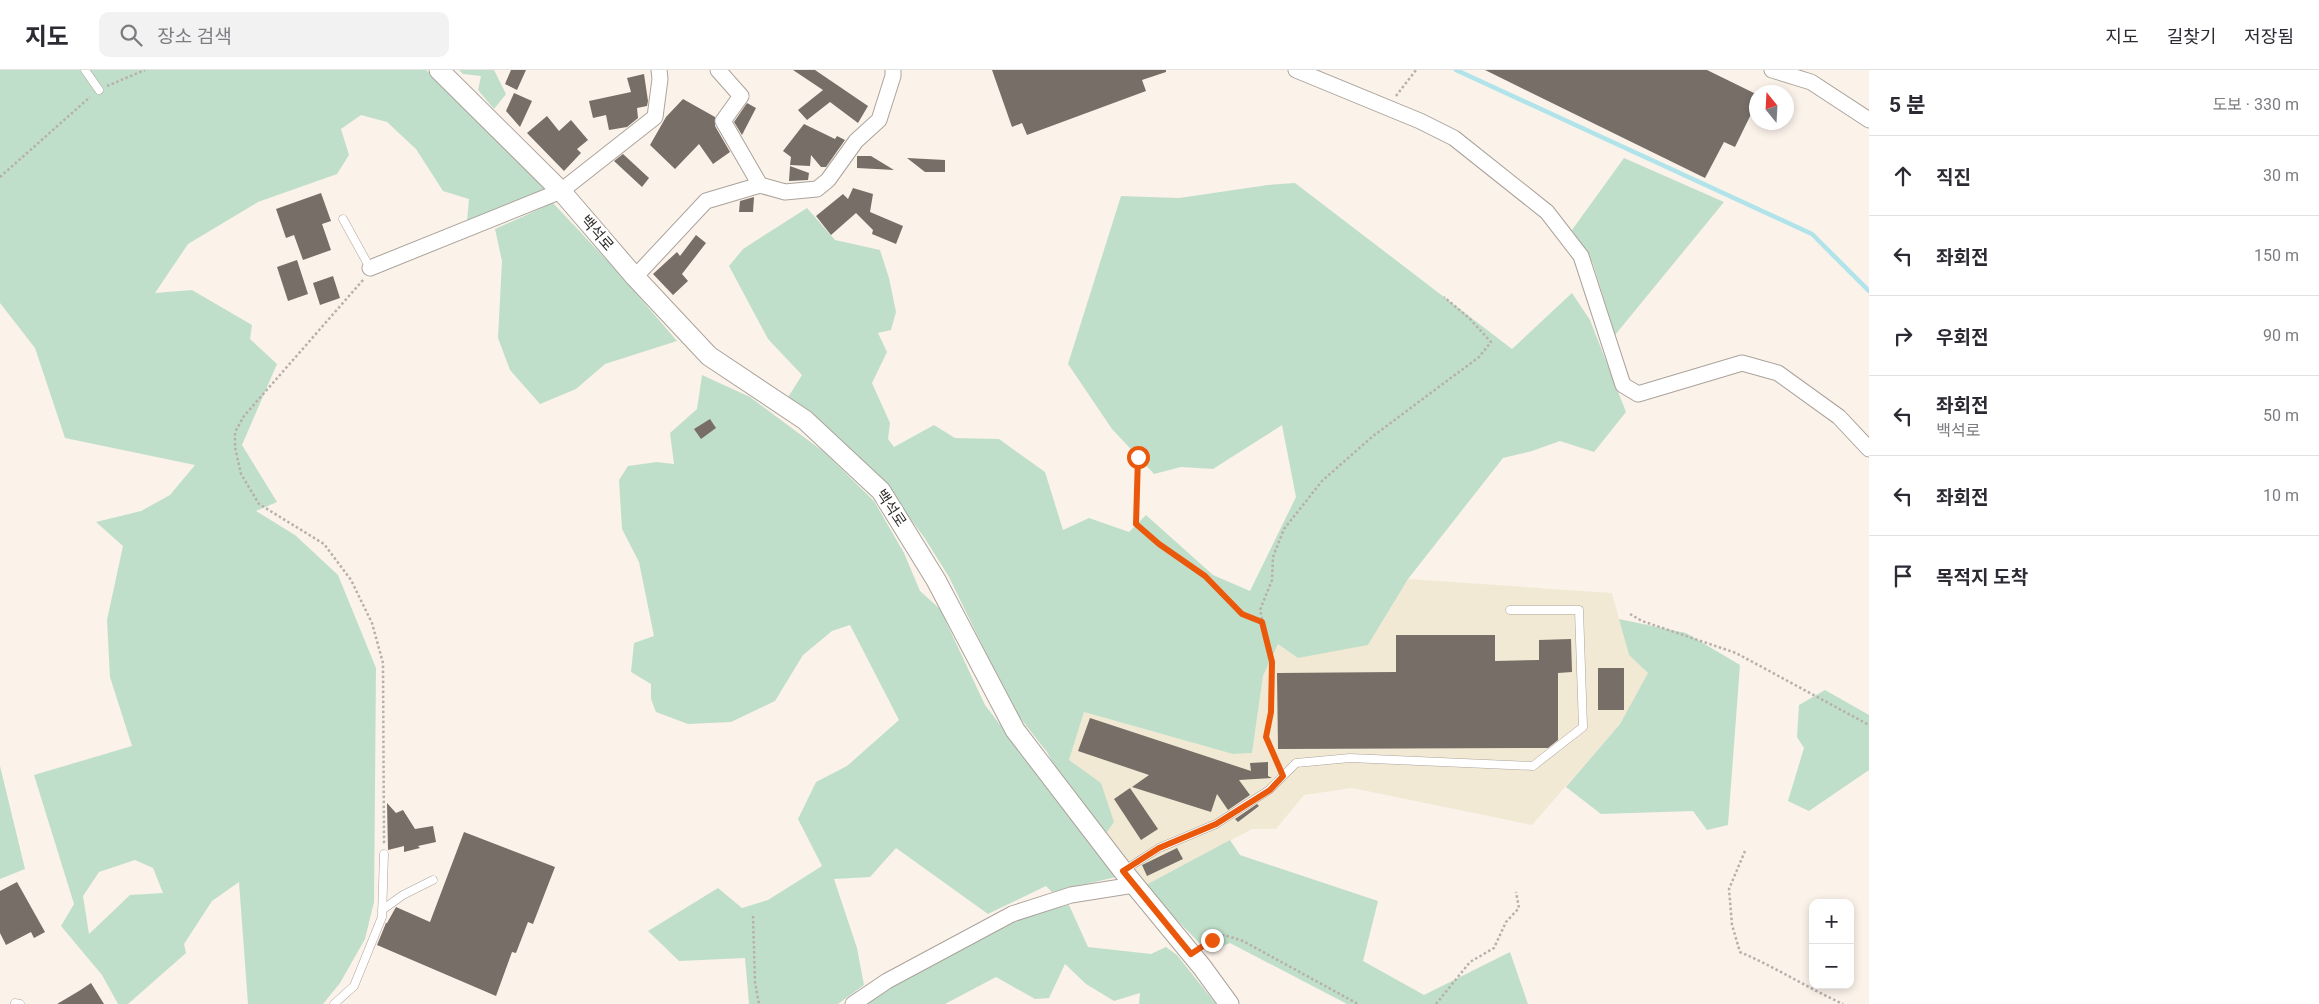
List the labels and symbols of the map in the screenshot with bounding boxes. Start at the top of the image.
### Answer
north arrow [1749,85,1794,130]
street label: 백석로 [577,211,617,255]
route start [1127,446,1150,469]
street label: 백석로 [872,486,910,530]
route end [1201,929,1224,952]

